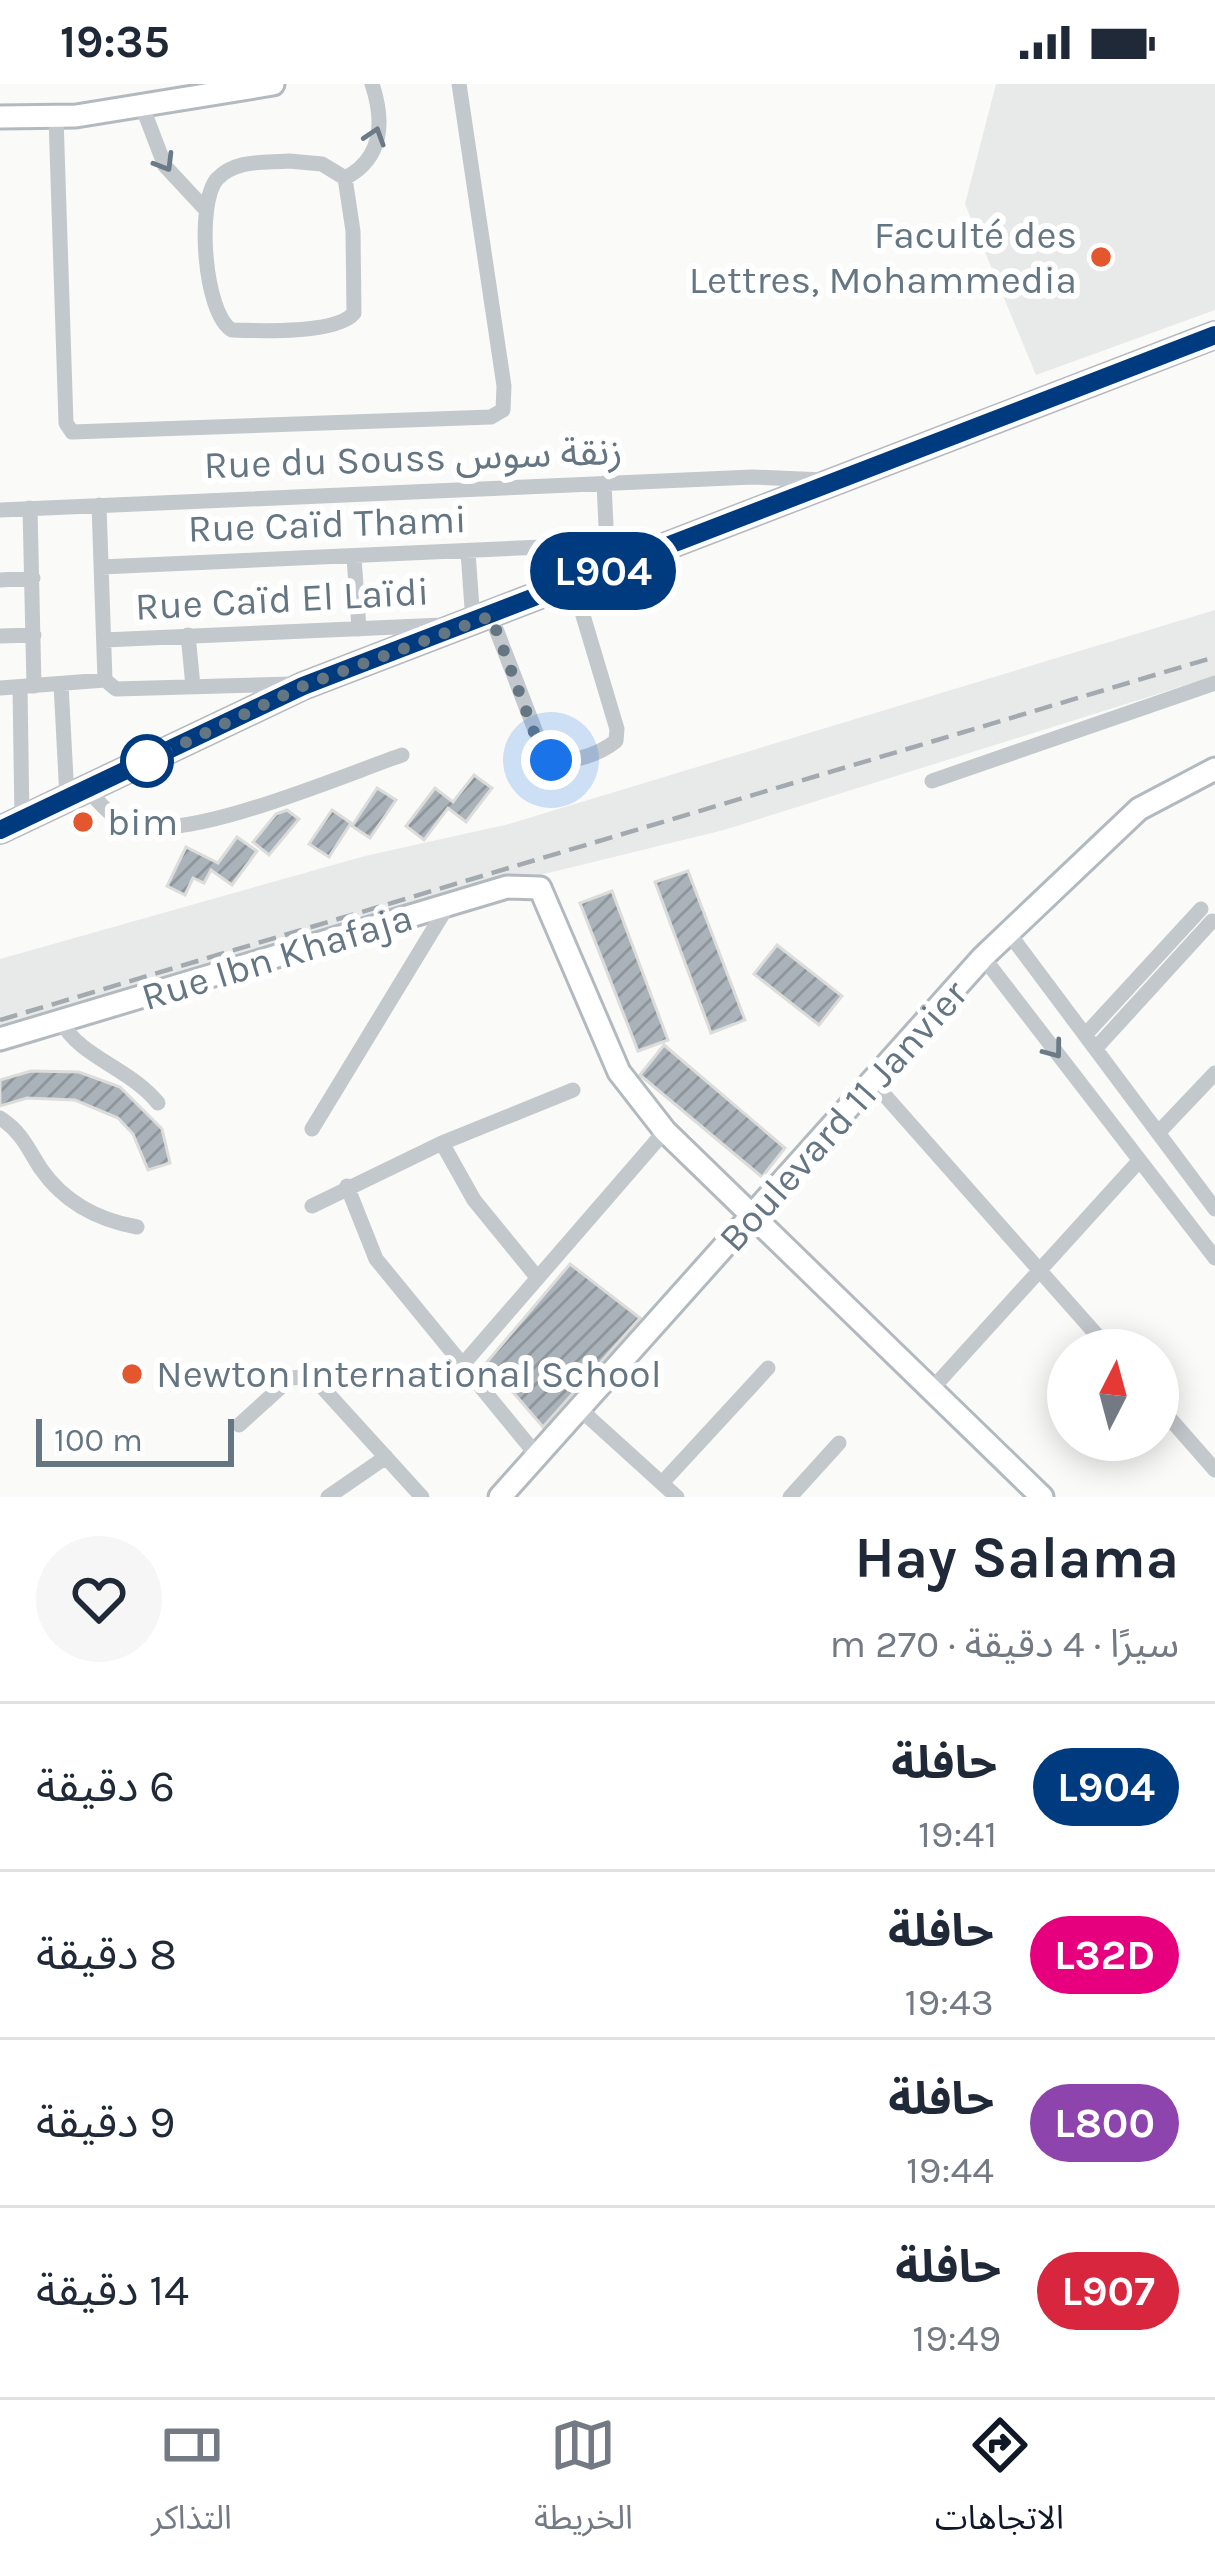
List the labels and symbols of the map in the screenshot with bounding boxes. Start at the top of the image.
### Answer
one-way arrow [361,126,386,147]
one-way arrow [151,150,174,171]
place label: Faculté des Lettres, Mohammedia [689,212,1077,303]
marker: Faculté des Lettres, Mohammedia [1088,244,1114,270]
street label: Rue du Souss زنقة سوس [203,428,623,488]
street label: Rue Caïd Thami [187,496,467,552]
line badge: L904 [519,532,687,610]
street label: Rue Caïd El Laïdi [134,568,430,630]
your location [521,730,581,790]
unlabelled marker [122,736,172,786]
place label: bim [107,799,178,845]
marker: bim [70,809,96,835]
street label: Rue Ibn Khafaja [136,894,418,1020]
street label: Boulevard 11 Janvier [709,970,977,1261]
one-way arrow [1040,1037,1062,1058]
north arrow [1047,1329,1179,1461]
place label: Newton International School [156,1351,662,1397]
marker: Newton International School [119,1361,145,1387]
scale bar [36,1413,234,1466]

